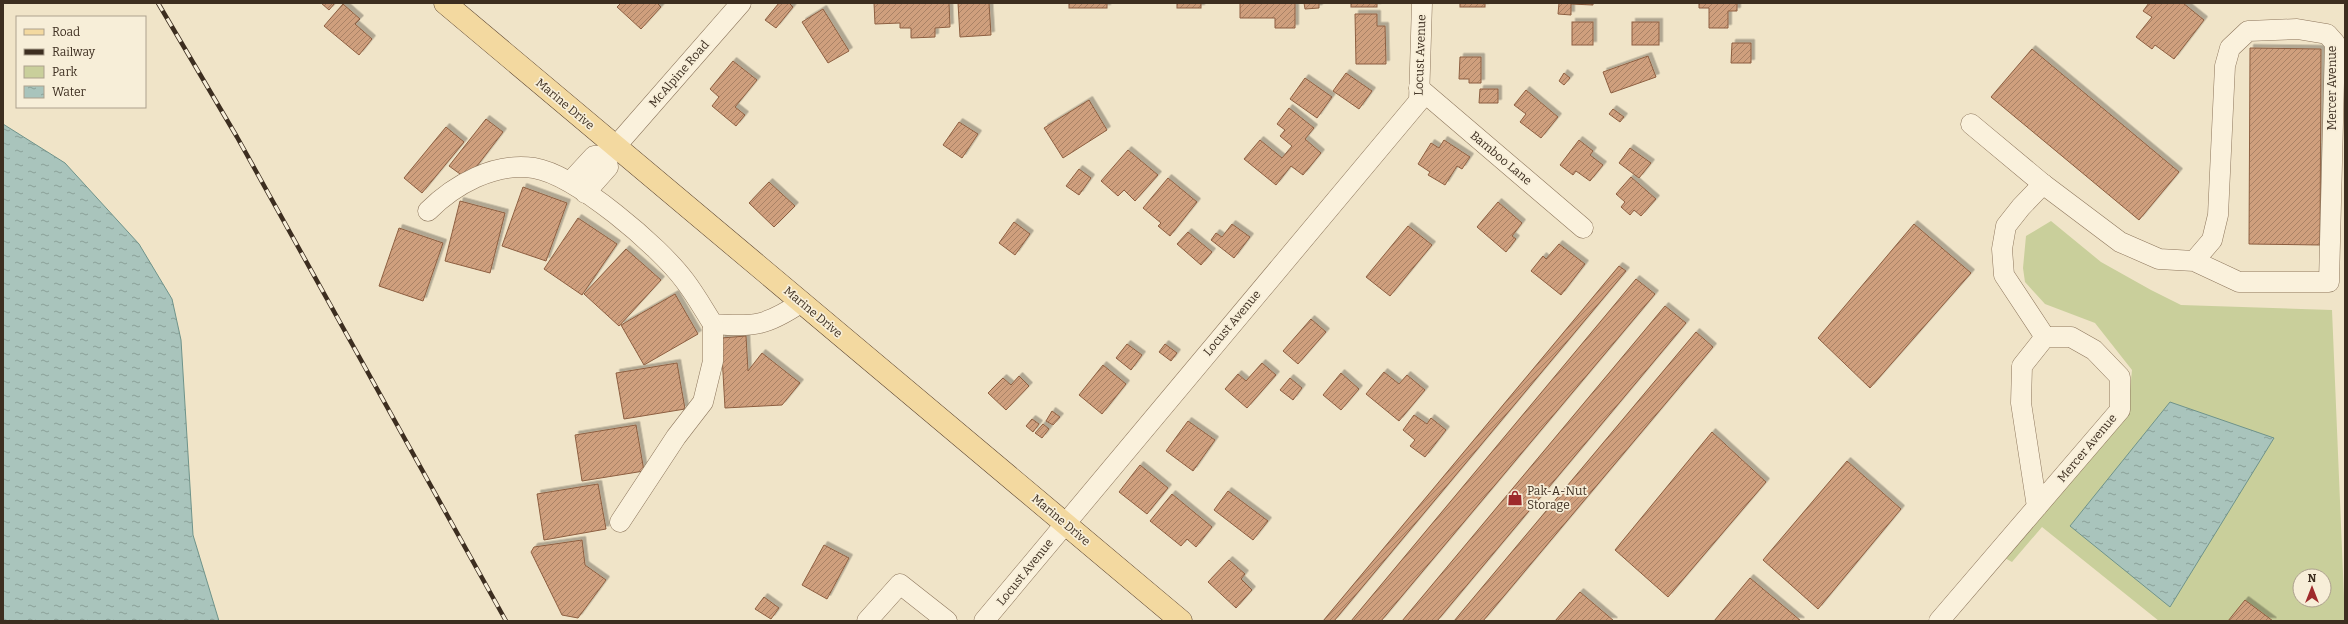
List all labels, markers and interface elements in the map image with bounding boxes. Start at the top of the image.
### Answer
street label: Locust Avenue [1412,14,1428,96]
legend [16,16,146,108]
text: Road [52,25,80,39]
street label: McAlpine Road [646,38,712,110]
text: Railway [52,45,96,59]
street label: Mercer Avenue [2325,46,2339,130]
text: Park [52,65,78,79]
street label: Marine Drive [533,76,597,132]
text: Water [52,85,87,99]
street label: Bamboo Lane [1467,128,1535,188]
street label: Marine Drive [781,284,845,340]
street label: Locust Avenue [1200,287,1264,359]
street label: Mercer Avenue [2054,411,2120,485]
place label: Pak-A-Nut Storage [1527,484,1587,512]
shop icon: Pak-A-Nut Storage [1506,489,1524,507]
street label: Marine Drive [1029,492,1093,548]
street label: Locust Avenue [994,536,1056,608]
north arrow [2292,568,2332,608]
text: N [2308,572,2317,585]

